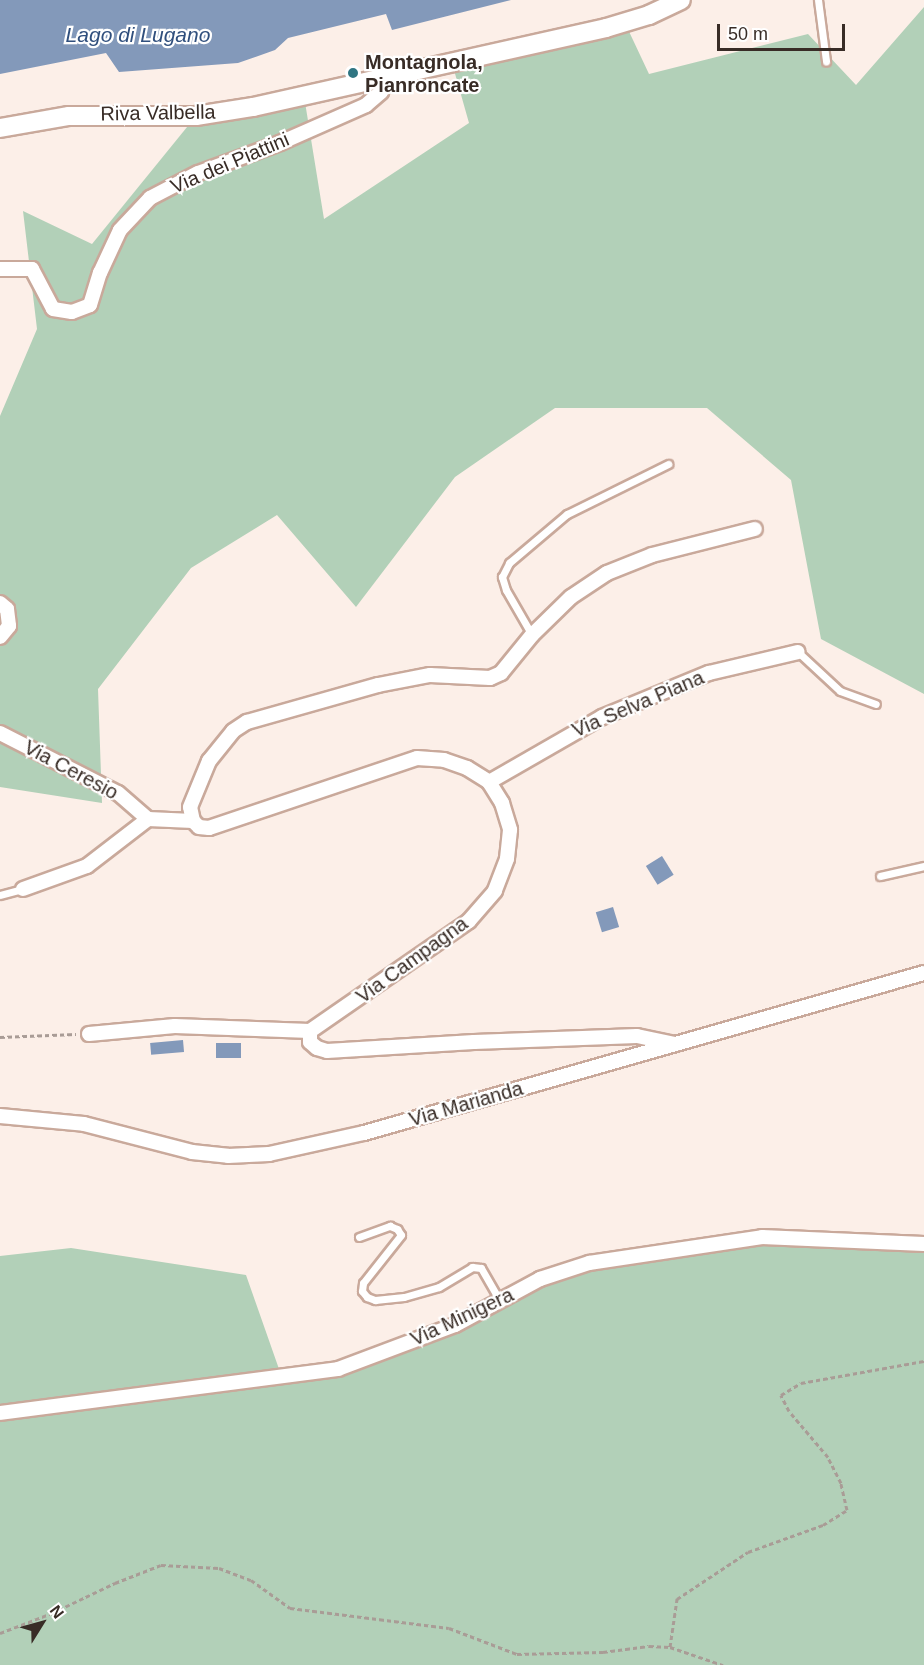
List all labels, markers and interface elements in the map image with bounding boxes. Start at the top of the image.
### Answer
scale bar [720,12,848,50]
water label: Lago di Lugano [66,22,210,48]
text: 50 m [728,24,768,44]
place label: Montagnola, Pianroncate [365,50,483,97]
marker: Montagnola, Pianroncate [346,66,360,80]
street label: Riva Valbella [100,100,216,126]
street label: Via dei Piattini [167,127,293,199]
street label: Via Selva Piana [568,665,708,743]
street label: Via Ceresio [20,735,122,805]
street label: Via Campagna [352,912,472,1008]
street label: Via Marianda [406,1076,526,1132]
street label: Via Minigera [407,1283,517,1351]
north arrow [12,1593,72,1653]
text: N [47,1602,67,1622]

